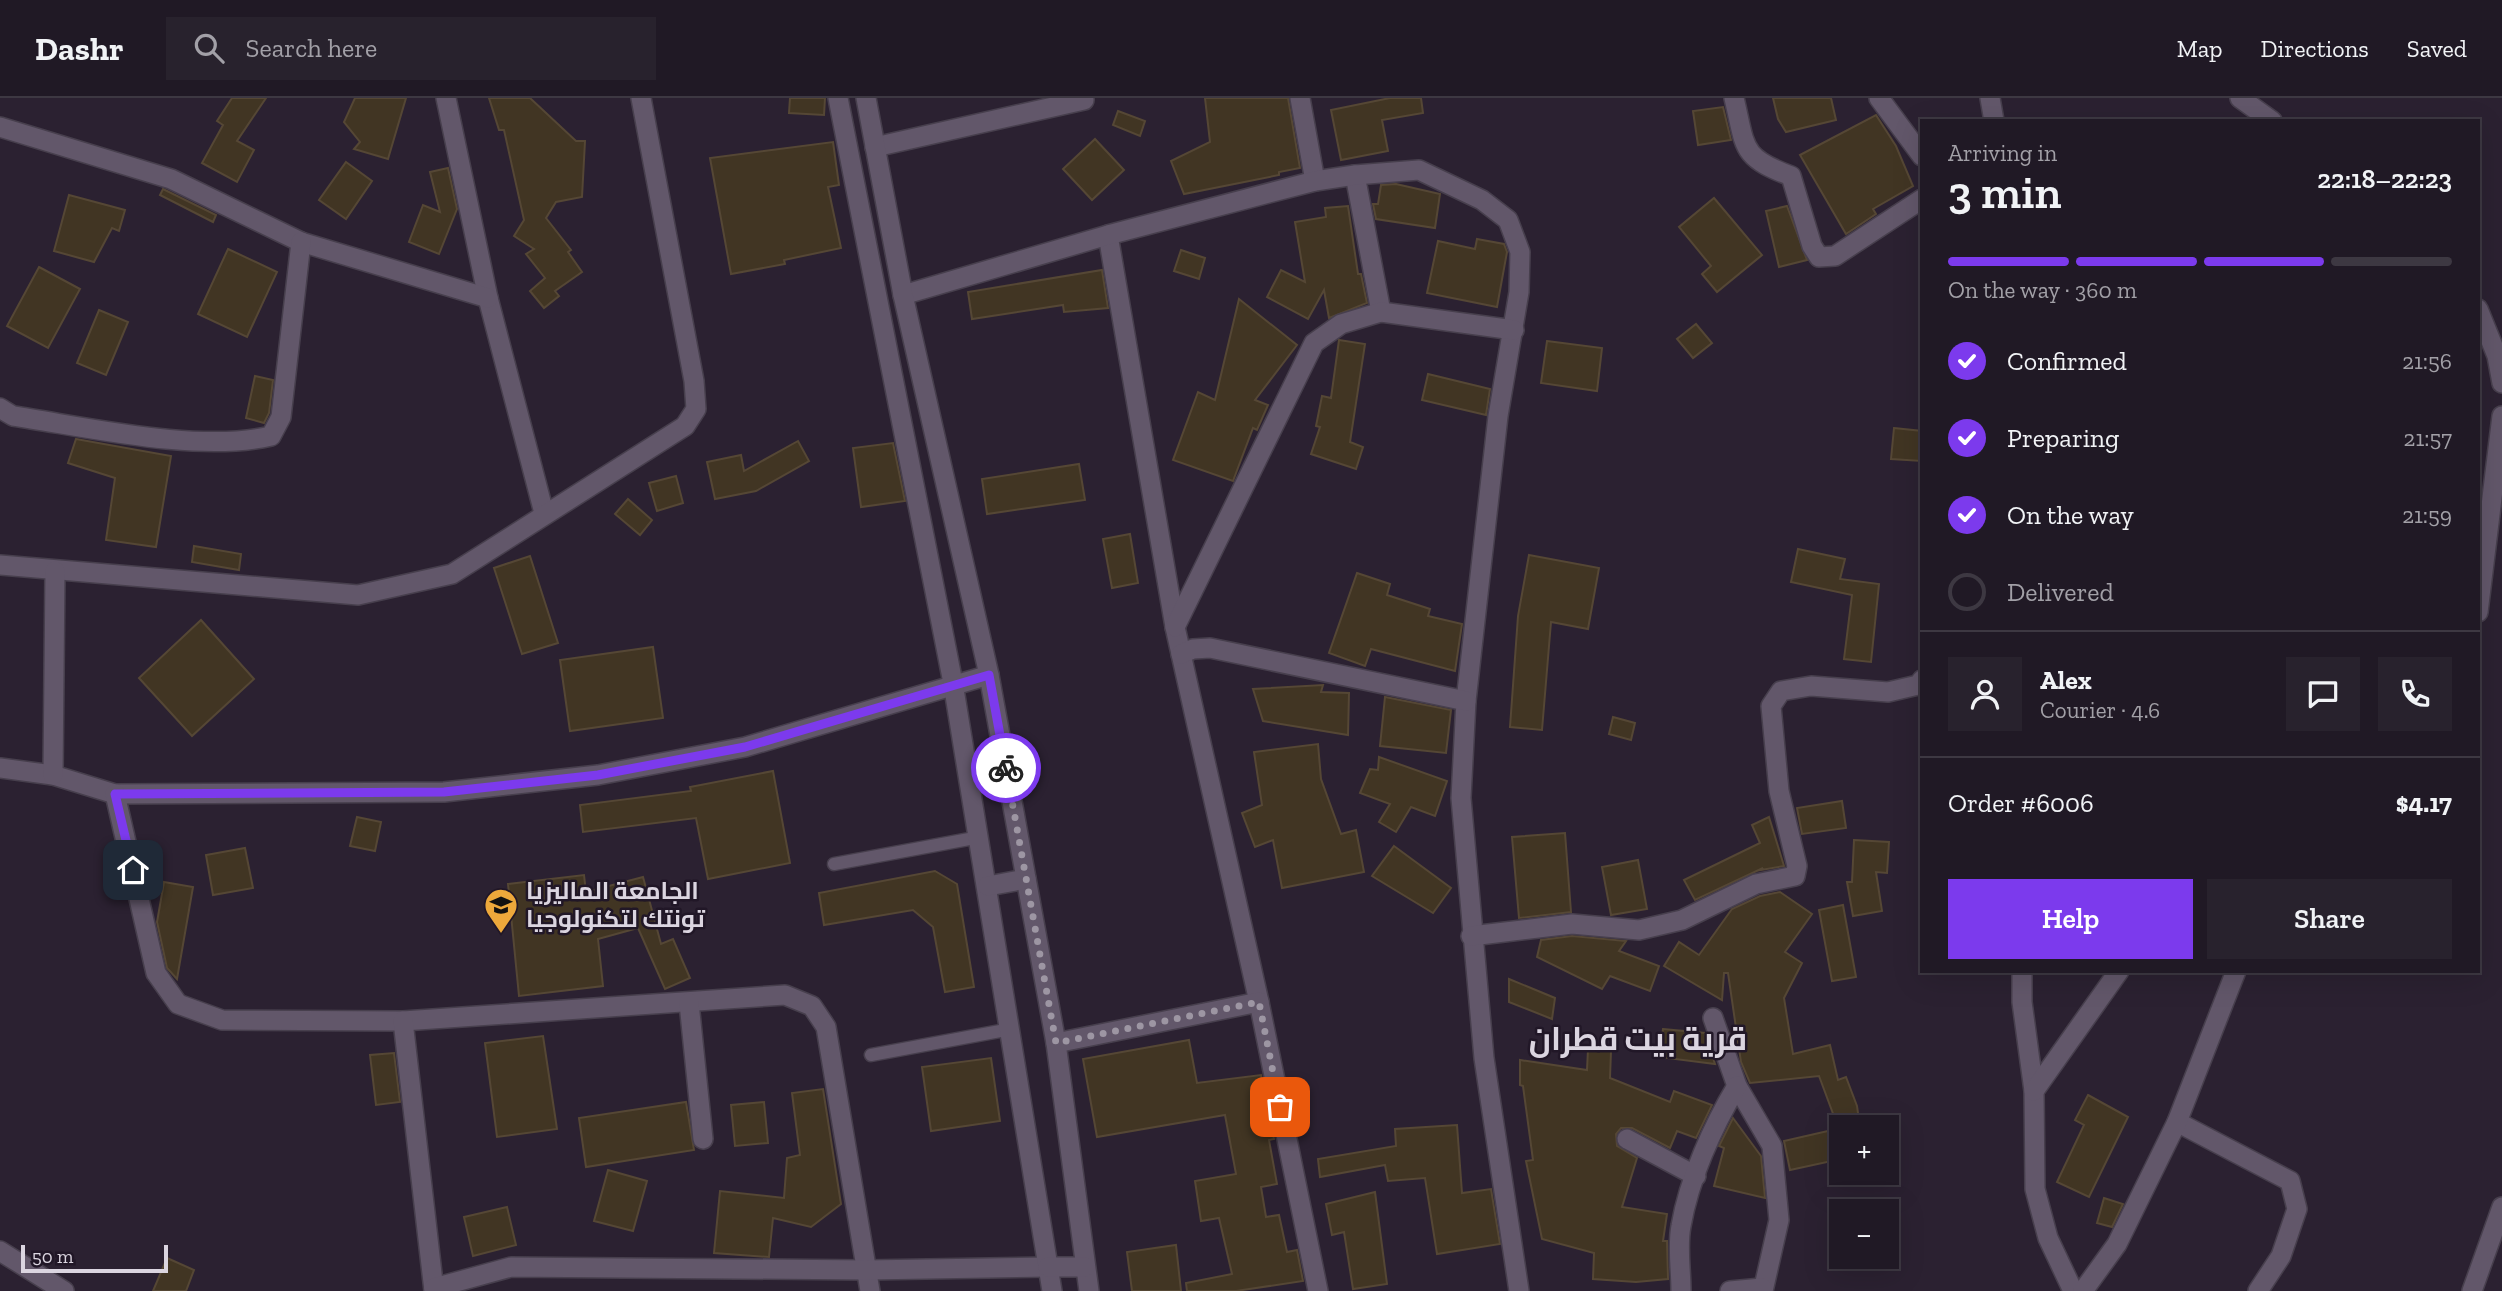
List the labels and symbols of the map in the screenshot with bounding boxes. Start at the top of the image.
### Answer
courier [971,733,1041,803]
pin [103,840,163,900]
place label: الجامعة الماليزيا تونتك لتكنولوجيا [526,876,706,933]
school or university icon: الجامعة الماليزيا تونتك لتكنولوجيا [482,886,520,935]
district label: قرية بيت قطران [1529,1020,1747,1058]
pin [1250,1077,1310,1137]
scale bar [21,1242,168,1274]

